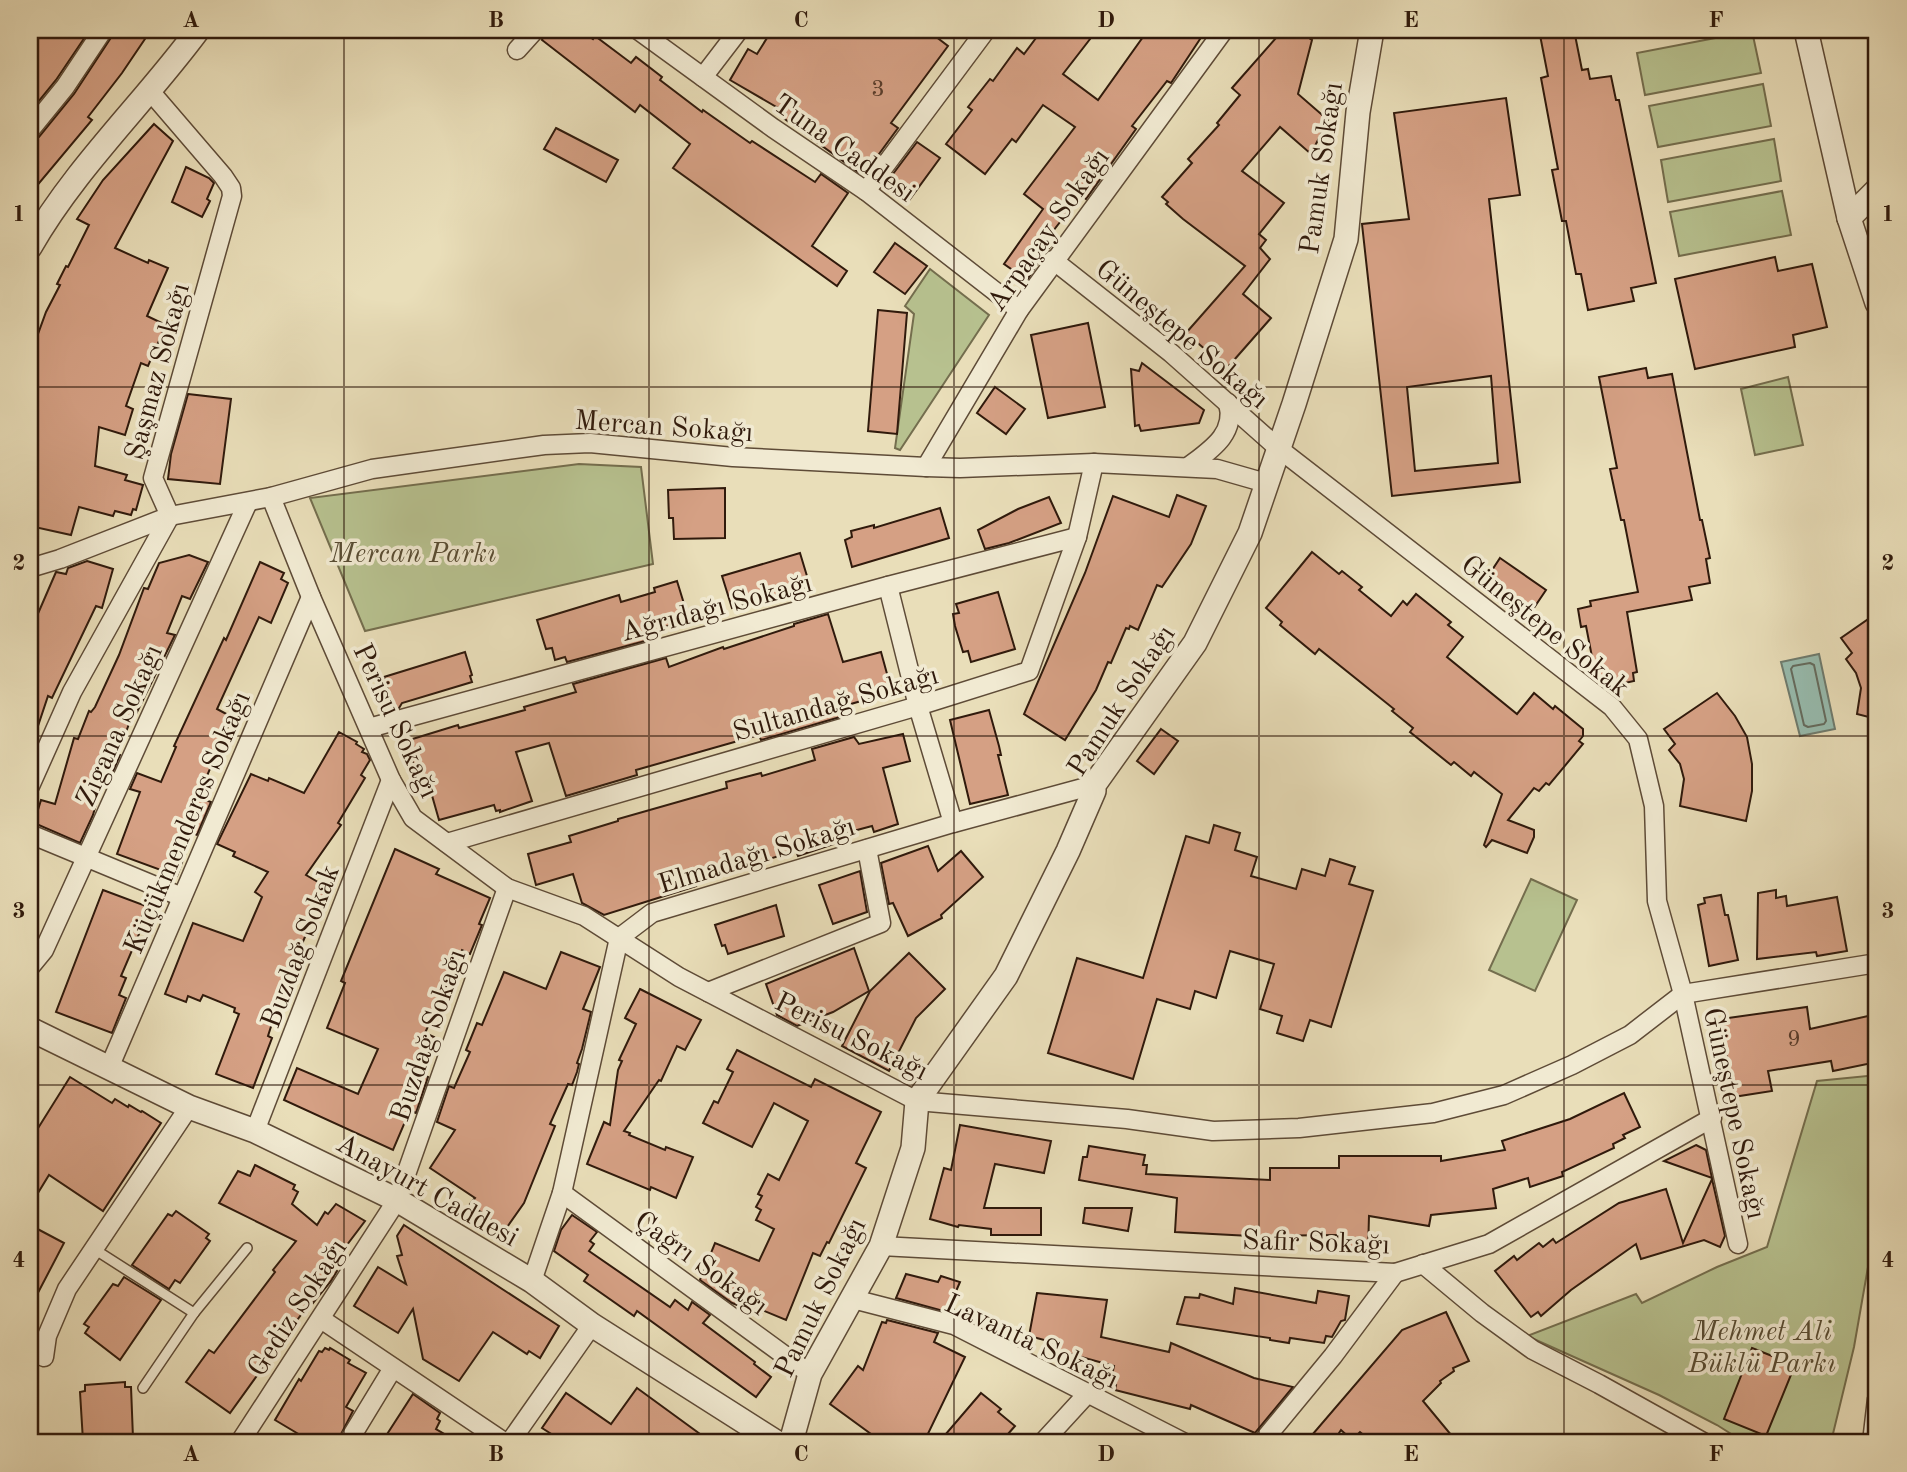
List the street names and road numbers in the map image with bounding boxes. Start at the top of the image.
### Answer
street label: Pamuk Sokağı [1297,81,1349,256]
street label: Tuna Caddesi [767,90,919,209]
street label: Arpaçay Sokağı [983,144,1116,317]
street label: Güneştepe Sokağı [1090,255,1273,415]
street label: Şaşmaz Sokağı [122,280,196,463]
street label: Mercan Sokağı [573,408,754,448]
street label: Güneştepe Sokak [1455,551,1634,703]
street label: Ağrıdağı Sokağı [618,570,815,648]
street label: Pamuk Sokağı [1064,621,1182,782]
street label: Perisu Sokağı [346,640,442,803]
street label: Zigana Sokağı [73,641,169,811]
street label: Sultandağ Sokağı [730,662,942,748]
street label: Küçükmenderes Sokağı [121,688,257,959]
street label: Elmadağı Sokağı [655,814,859,900]
street label: Buzdağ Sokak [258,862,346,1032]
street label: Buzdağ Sokağı [387,946,472,1126]
street label: Perisu Sokağı [770,989,932,1087]
street label: Güneştepe Sokağı [1697,1005,1769,1222]
street label: Anayurt Caddesi [331,1130,522,1253]
street label: Çağrı Sokağı [629,1207,772,1322]
street label: Pamuk Sokağı [771,1214,872,1382]
street label: Safir Sokağı [1242,1227,1390,1261]
street label: Gediz Sokağı [244,1235,353,1382]
street label: Lavanta Sokağı [939,1290,1122,1395]

